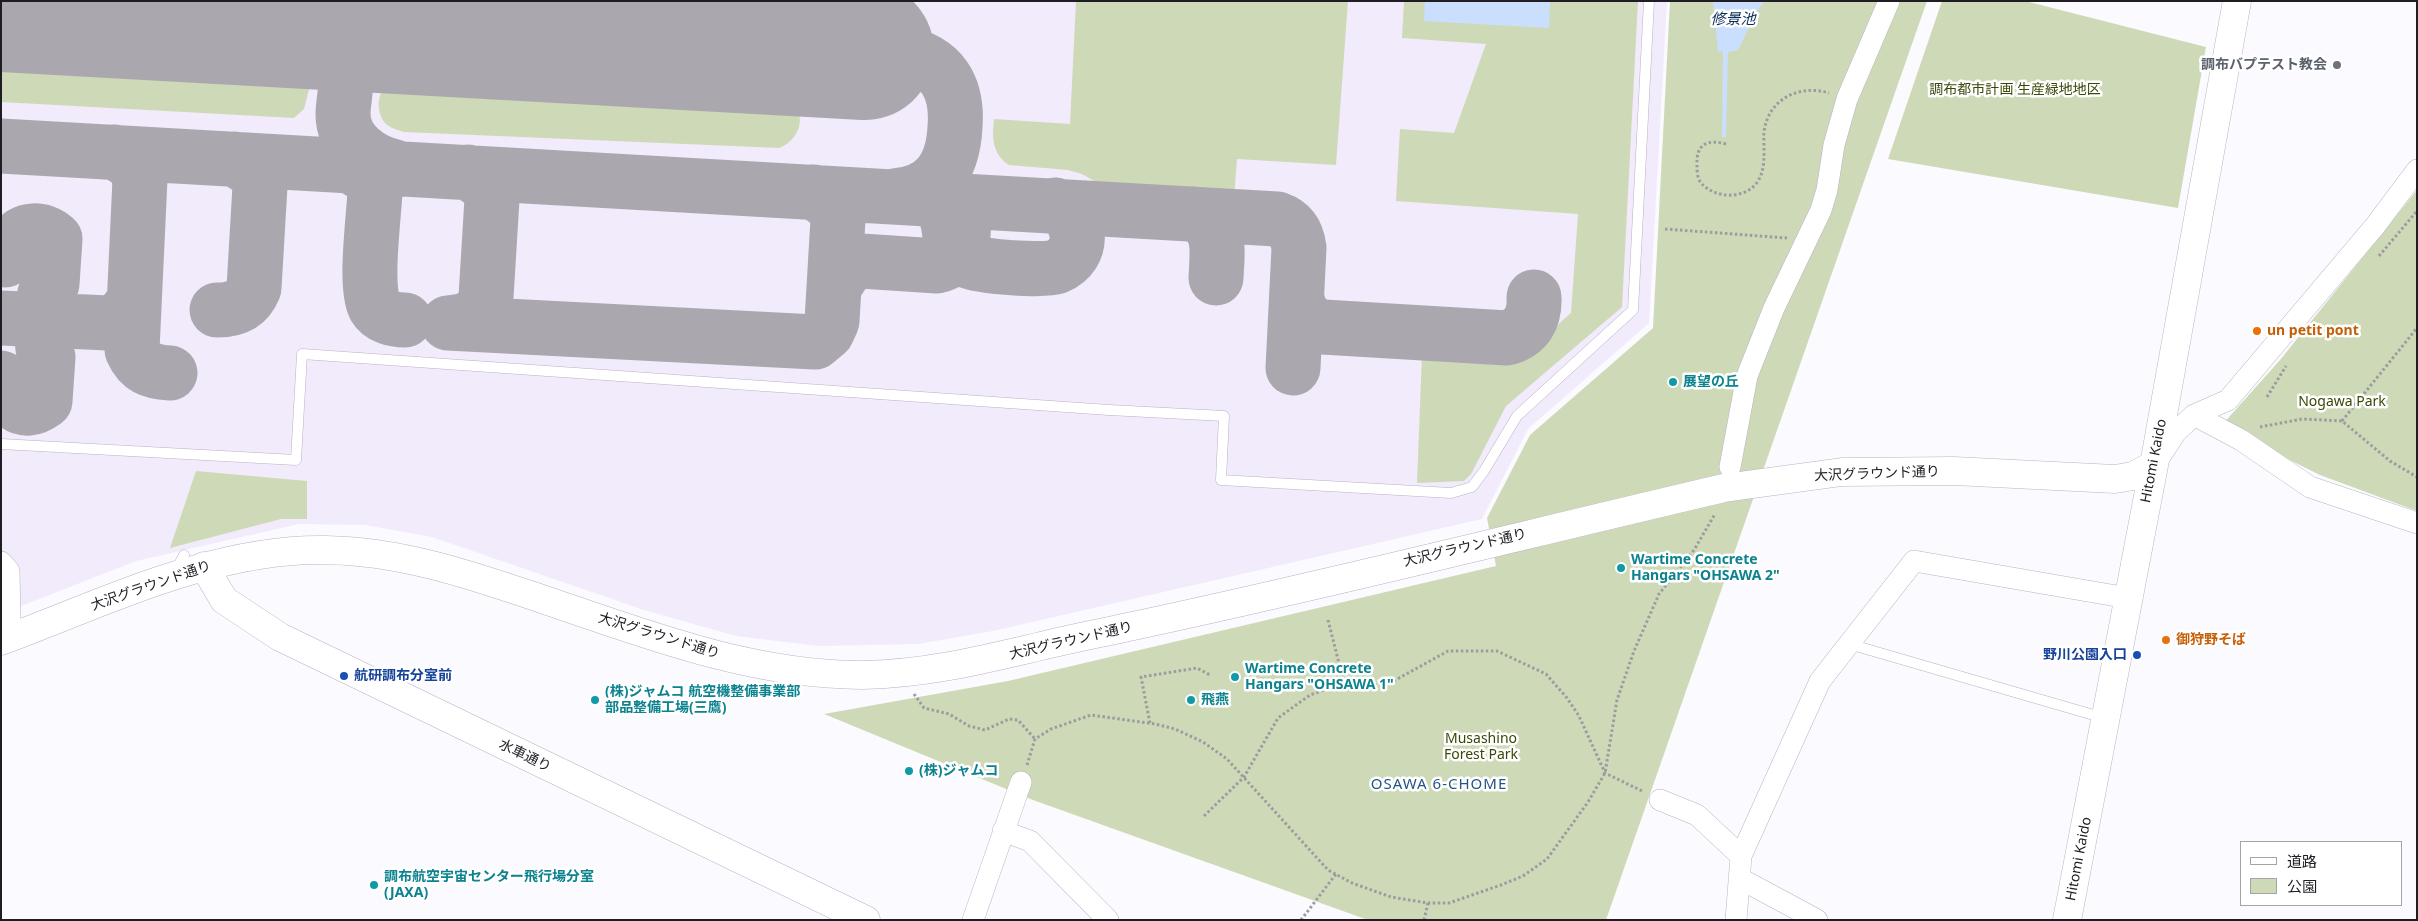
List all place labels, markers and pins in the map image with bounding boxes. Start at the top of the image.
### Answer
place label: 調布バプテスト教会 [2201,57,2327,73]
marker: 調布バプテスト教会 [2331,59,2343,71]
place label: un petit pont [2267,323,2359,339]
marker: un petit pont [2251,325,2263,337]
place label: 展望の丘 [1683,374,1739,390]
marker: 展望の丘 [1667,376,1679,388]
place label: Wartime Concrete Hangars "OHSAWA 2" [1631,552,1780,584]
marker: Wartime Concrete Hangars "OHSAWA 2" [1615,562,1627,574]
place label: 御狩野そば [2176,632,2246,648]
marker: 御狩野そば [2160,634,2172,646]
place label: 野川公園入口 [2043,647,2127,663]
marker: 野川公園入口 [2131,649,2143,661]
place label: Wartime Concrete Hangars "OHSAWA 1" [1245,661,1394,694]
place label: 航研調布分室前 [354,668,452,684]
marker: 航研調布分室前 [338,670,350,682]
marker: Wartime Concrete Hangars "OHSAWA 1" [1229,671,1241,683]
place label: (株)ジャムコ 航空機整備事業部 部品整備工場(三鷹) [605,684,800,716]
place label: 飛燕 [1201,692,1229,708]
marker: (株)ジャムコ 航空機整備事業部 部品整備工場(三鷹) [589,694,601,706]
marker: 飛燕 [1185,694,1197,706]
place label: (株)ジャムコ [919,763,998,779]
marker: (株)ジャムコ [903,765,915,777]
place label: 調布航空宇宙センター飛行場分室 (JAXA) [384,869,594,902]
marker: 調布航空宇宙センター飛行場分室 (JAXA) [368,879,380,891]

